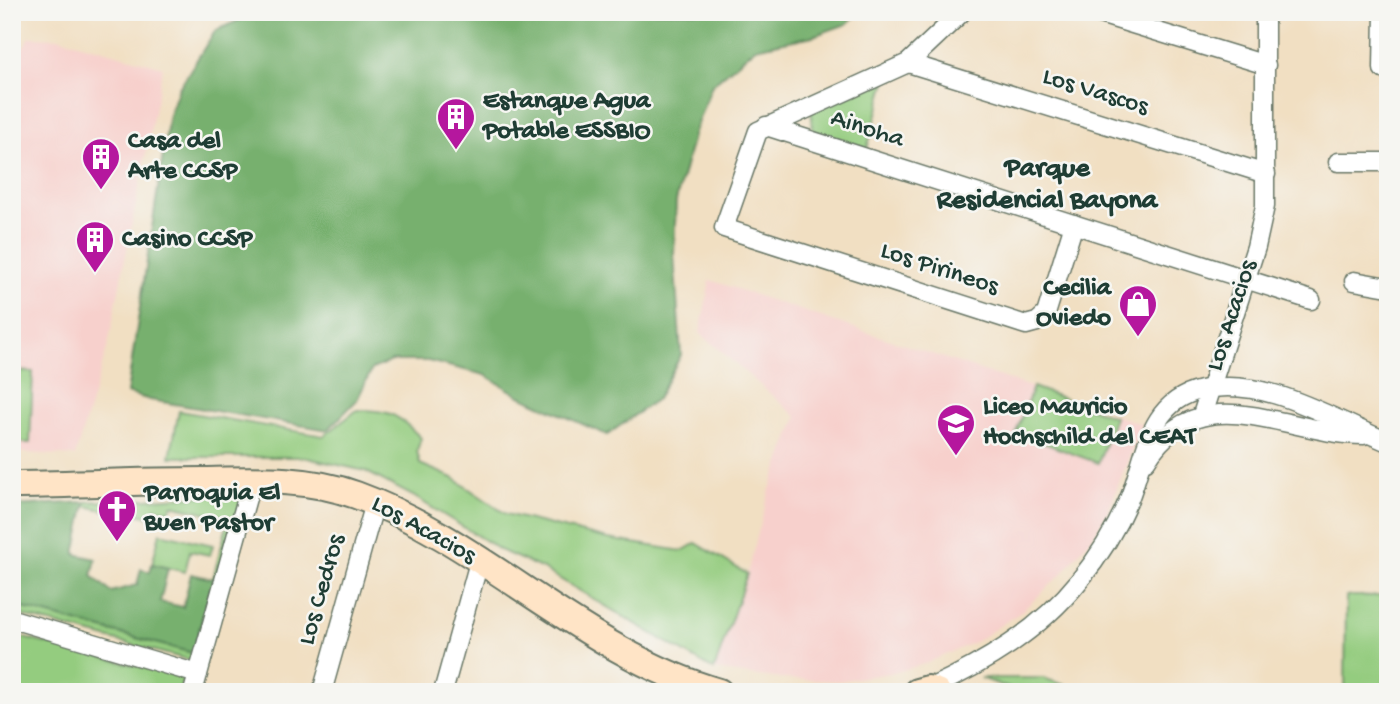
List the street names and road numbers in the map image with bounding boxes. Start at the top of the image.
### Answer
street label: Los Vascos [1038,62,1153,124]
street label: Ainoha [826,104,909,157]
street label: Los Pirineos [876,236,1003,304]
street label: Los Acacios [1201,255,1266,375]
street label: Los Acacios [365,490,482,573]
street label: Los Cedros [292,530,354,649]

